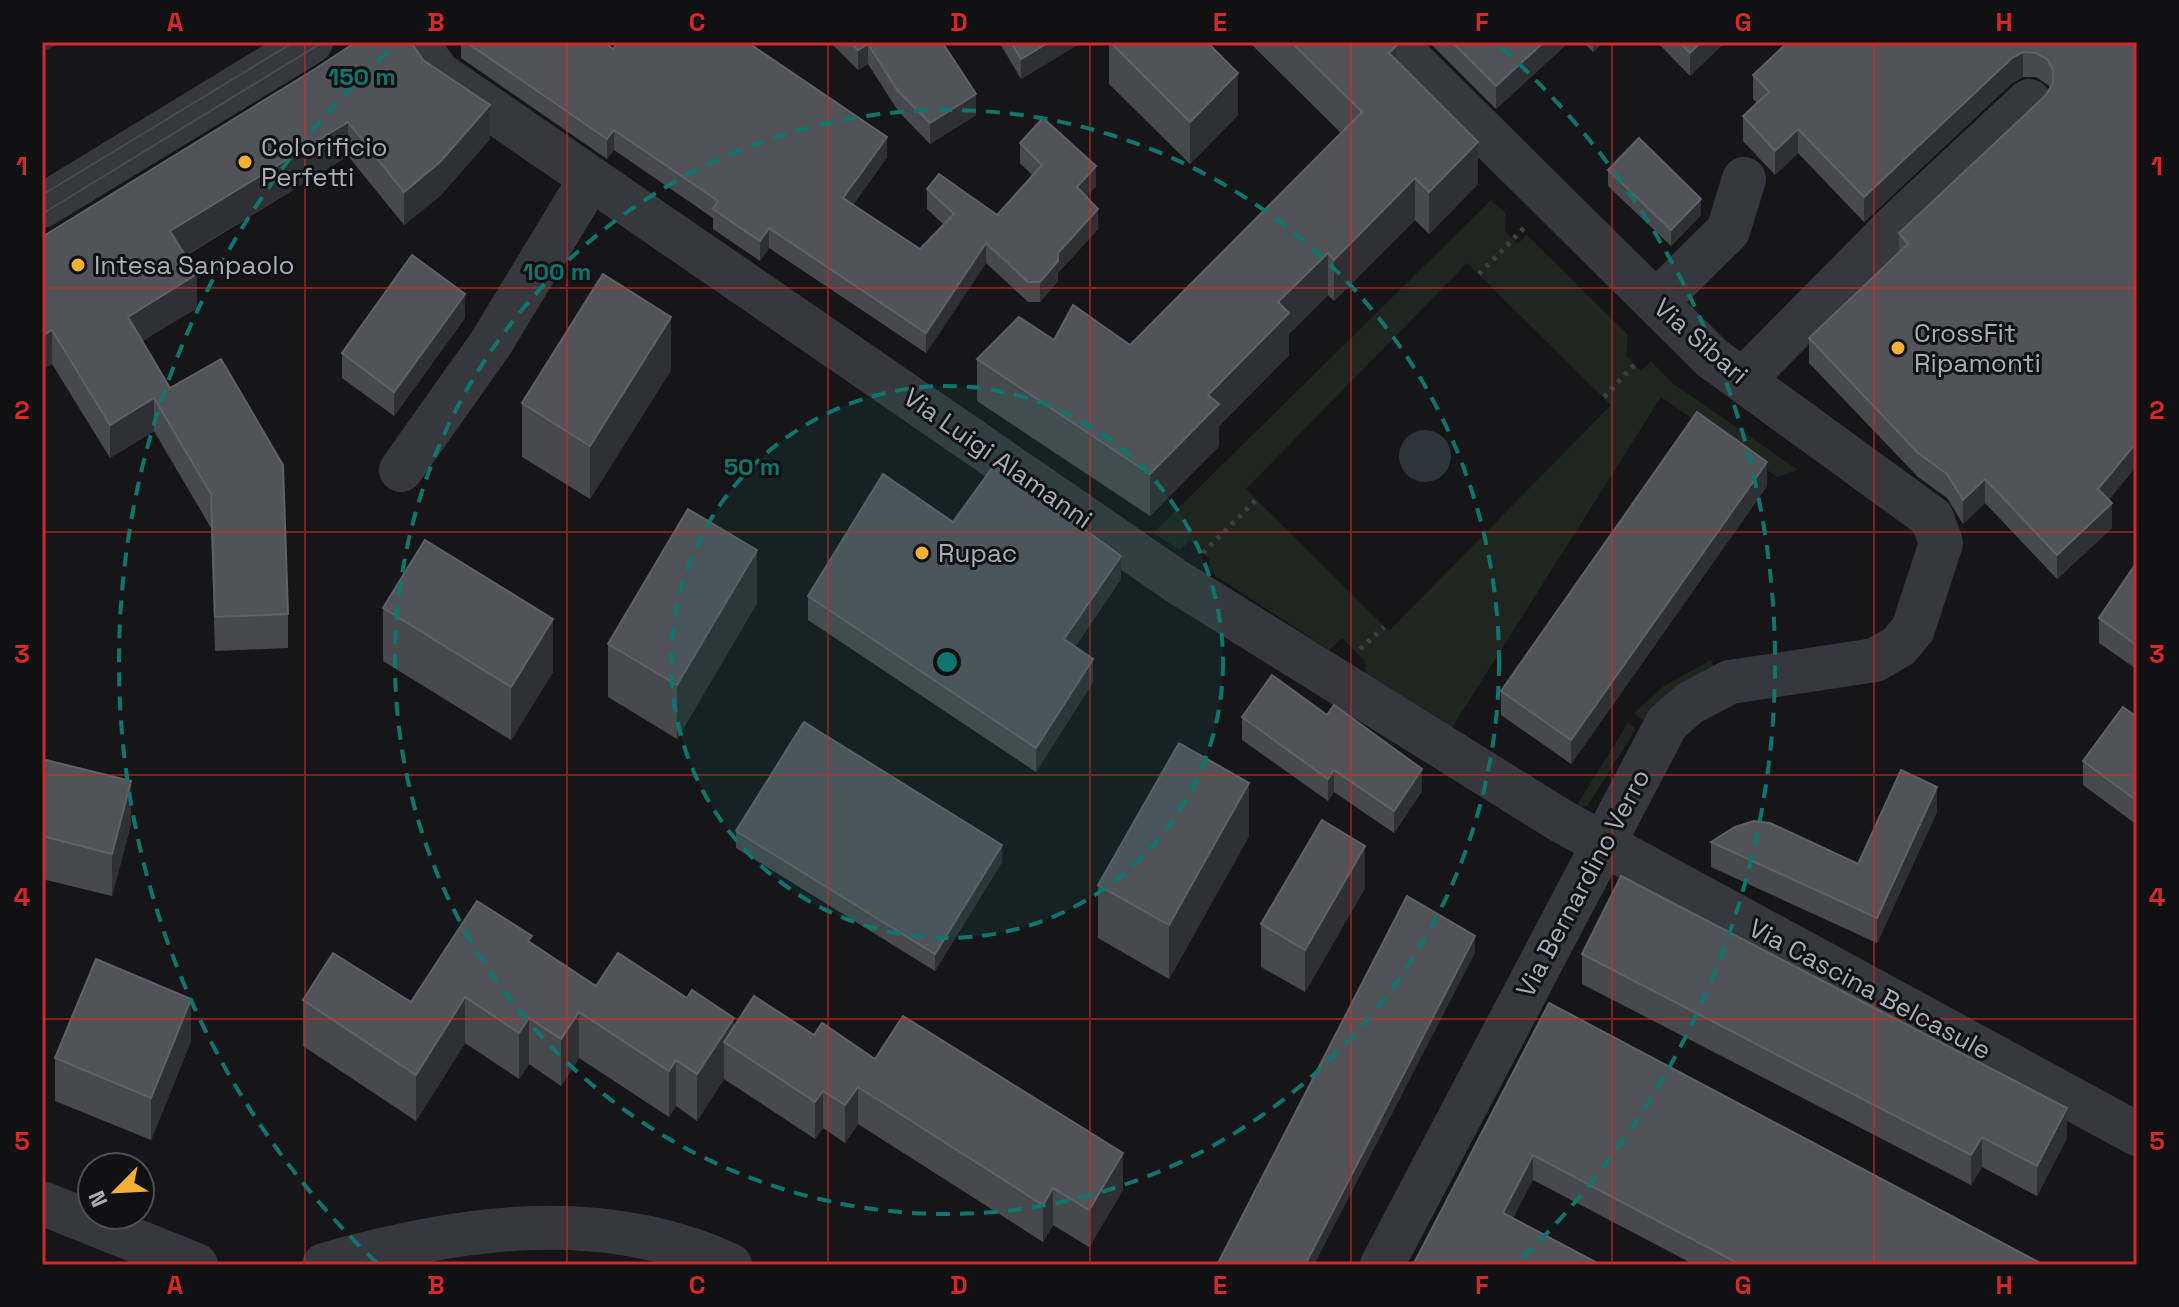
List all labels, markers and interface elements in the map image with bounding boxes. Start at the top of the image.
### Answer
text: A [167,5,184,39]
text: B [427,5,445,39]
text: C [689,5,705,39]
text: D [950,5,968,39]
text: E [1213,5,1227,39]
text: F [1475,5,1489,39]
text: G [1734,5,1752,39]
text: H [1995,5,2013,39]
text: 150 m [328,61,396,92]
place label: Colorificio Perfetti [261,130,388,194]
text: 1 [16,149,28,183]
text: 1 [2151,149,2163,183]
marker: Colorificio Perfetti [236,153,254,171]
place label: Intesa Sanpaolo [94,248,295,282]
marker: Intesa Sanpaolo [69,256,87,274]
text: 100 m [523,256,591,287]
street label: Via Sibari [1647,291,1755,391]
place label: CrossFit Ripamonti [1914,316,2041,380]
marker: CrossFit Ripamonti [1889,339,1907,357]
street label: Via Luigi Alamanni [897,380,1099,536]
text: 2 [14,393,30,427]
text: 2 [2149,393,2165,427]
text: 50 m [724,451,780,482]
place label: Rupac [938,536,1017,570]
marker: Rupac [913,544,931,562]
text: 3 [14,637,30,671]
text: 3 [2149,637,2165,671]
centre of rings [933,648,961,676]
street label: Via Bernardino Verro [1508,763,1658,1003]
text: 4 [14,880,30,914]
text: 4 [2149,880,2165,914]
street label: Via Cascina Belcasule [1743,911,1997,1067]
text: 5 [14,1124,30,1158]
text: 5 [2149,1124,2165,1158]
north arrow [76,1151,156,1231]
text: N [82,1187,114,1212]
text: A [167,1268,184,1302]
text: B [427,1268,445,1302]
text: C [689,1268,705,1302]
text: D [950,1268,968,1302]
text: E [1213,1268,1227,1302]
text: F [1475,1268,1489,1302]
text: G [1734,1268,1752,1302]
text: H [1995,1268,2013,1302]

